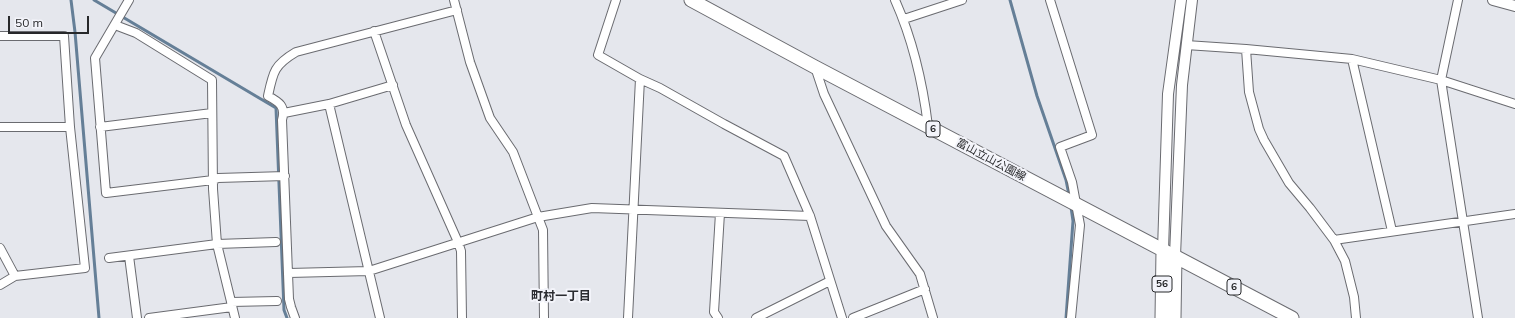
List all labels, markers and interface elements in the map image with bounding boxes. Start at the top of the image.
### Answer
scale bar [10,8,91,34]
text: 50 m [15,15,43,30]
road number: 6 [926,121,940,137]
street label: 富山立山公園線 [954,136,1028,184]
road number: 56 [1152,276,1172,292]
road number: 6 [1227,279,1241,295]
district label: 町村一丁目 [531,289,591,303]

